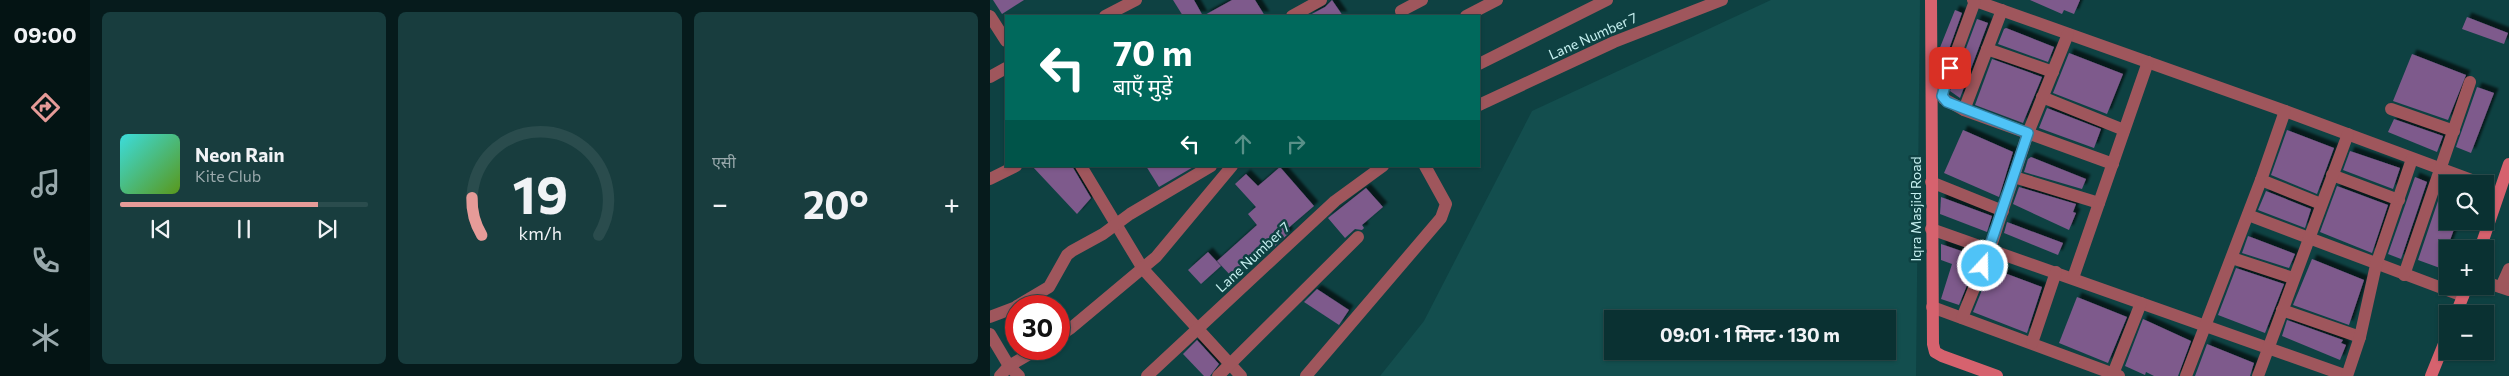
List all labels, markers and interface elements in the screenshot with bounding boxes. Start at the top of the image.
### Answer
street label: Lane Number 7 [1546,8,1640,63]
text: 09:00 [13,21,77,48]
text: 70 m [1113,30,1193,73]
icon: left [1030,35,1095,100]
pin [1929,47,1971,89]
icon: arrive [1936,54,1964,82]
text: बाएँ मुड़ें [1113,73,1173,100]
icon: directions [28,90,63,125]
icon: left [1176,130,1204,158]
icon: ahead [1229,130,1257,158]
icon: right [1282,130,1310,158]
text: Neon Rain [195,143,285,166]
text: एसी [712,152,736,171]
street label: Iqra Masjid Road [1907,156,1924,262]
text: 19 [512,161,568,225]
icon: music [28,166,63,201]
text: Kite Club [195,166,261,185]
map controls [2439,175,2494,360]
button: search [2439,175,2494,230]
text: 20° [803,180,869,227]
text: − [712,186,728,220]
text: + [944,186,960,220]
icon: previous [147,215,175,243]
icon: pause [230,215,258,243]
icon: next [313,215,341,243]
street label: Lane Number 7 [1212,218,1293,295]
text: km/h [518,222,562,244]
position arrow [1956,239,2008,291]
button: + [2439,240,2494,295]
icon: phone [28,243,63,278]
speed limit sign: 30 [1005,295,1070,360]
button: − [2439,305,2494,360]
icon: climate [28,320,63,355]
text: 09:01 · 1 मिनट · 130 m [1660,323,1840,346]

